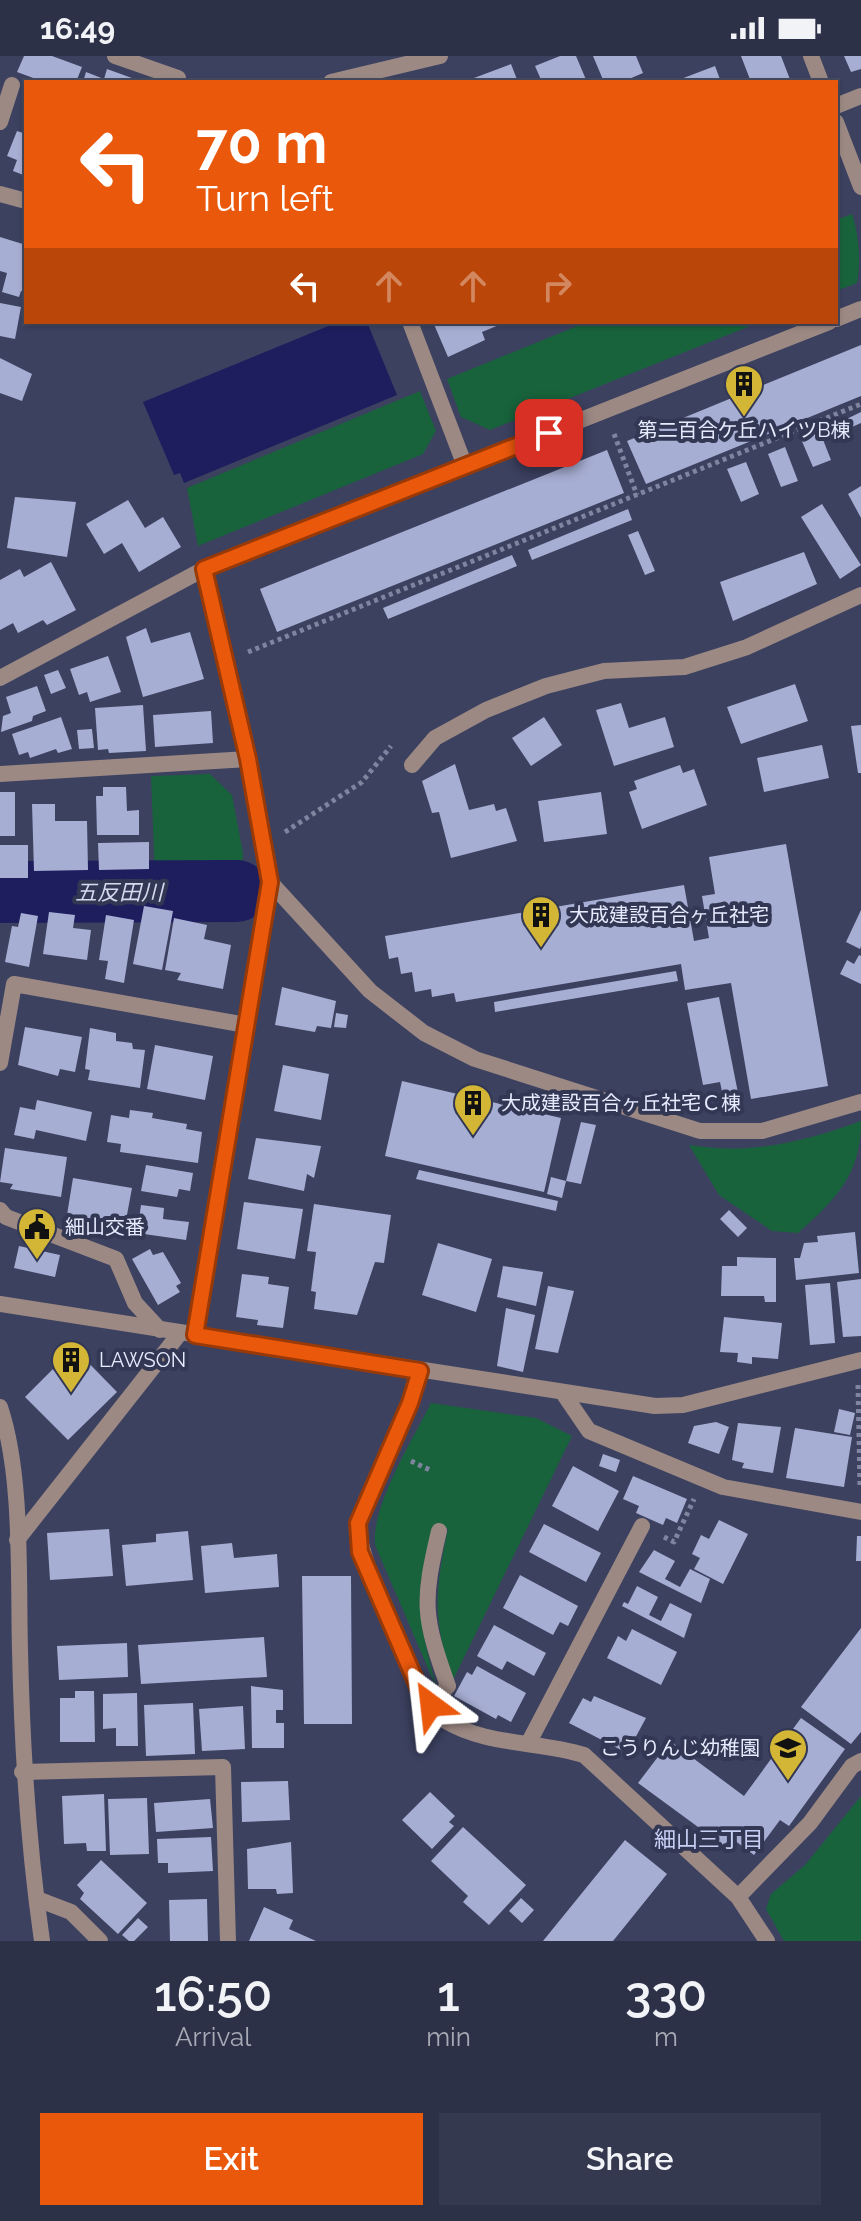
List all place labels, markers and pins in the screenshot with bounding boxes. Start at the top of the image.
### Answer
building icon: 第二百合ケ丘ハイツB棟 [723,363,765,418]
pin [515,399,583,467]
place label: 第二百合ケ丘ハイツB棟 [638,418,850,442]
building icon: 大成建設百合ヶ丘社宅 [520,894,562,949]
place label: 大成建設百合ヶ丘社宅 [569,903,769,927]
building icon: 大成建設百合ヶ丘社宅Ｃ棟 [452,1082,494,1137]
place label: 大成建設百合ヶ丘社宅Ｃ棟 [501,1091,741,1115]
public building icon: 細山交番 [16,1206,58,1261]
place label: 細山交番 [65,1215,145,1239]
building icon: LAWSON [50,1339,92,1394]
place label: LAWSON [99,1348,186,1372]
school or university icon: こうりんじ幼稚園 [767,1727,809,1782]
place label: こうりんじ幼稚園 [600,1736,760,1760]

